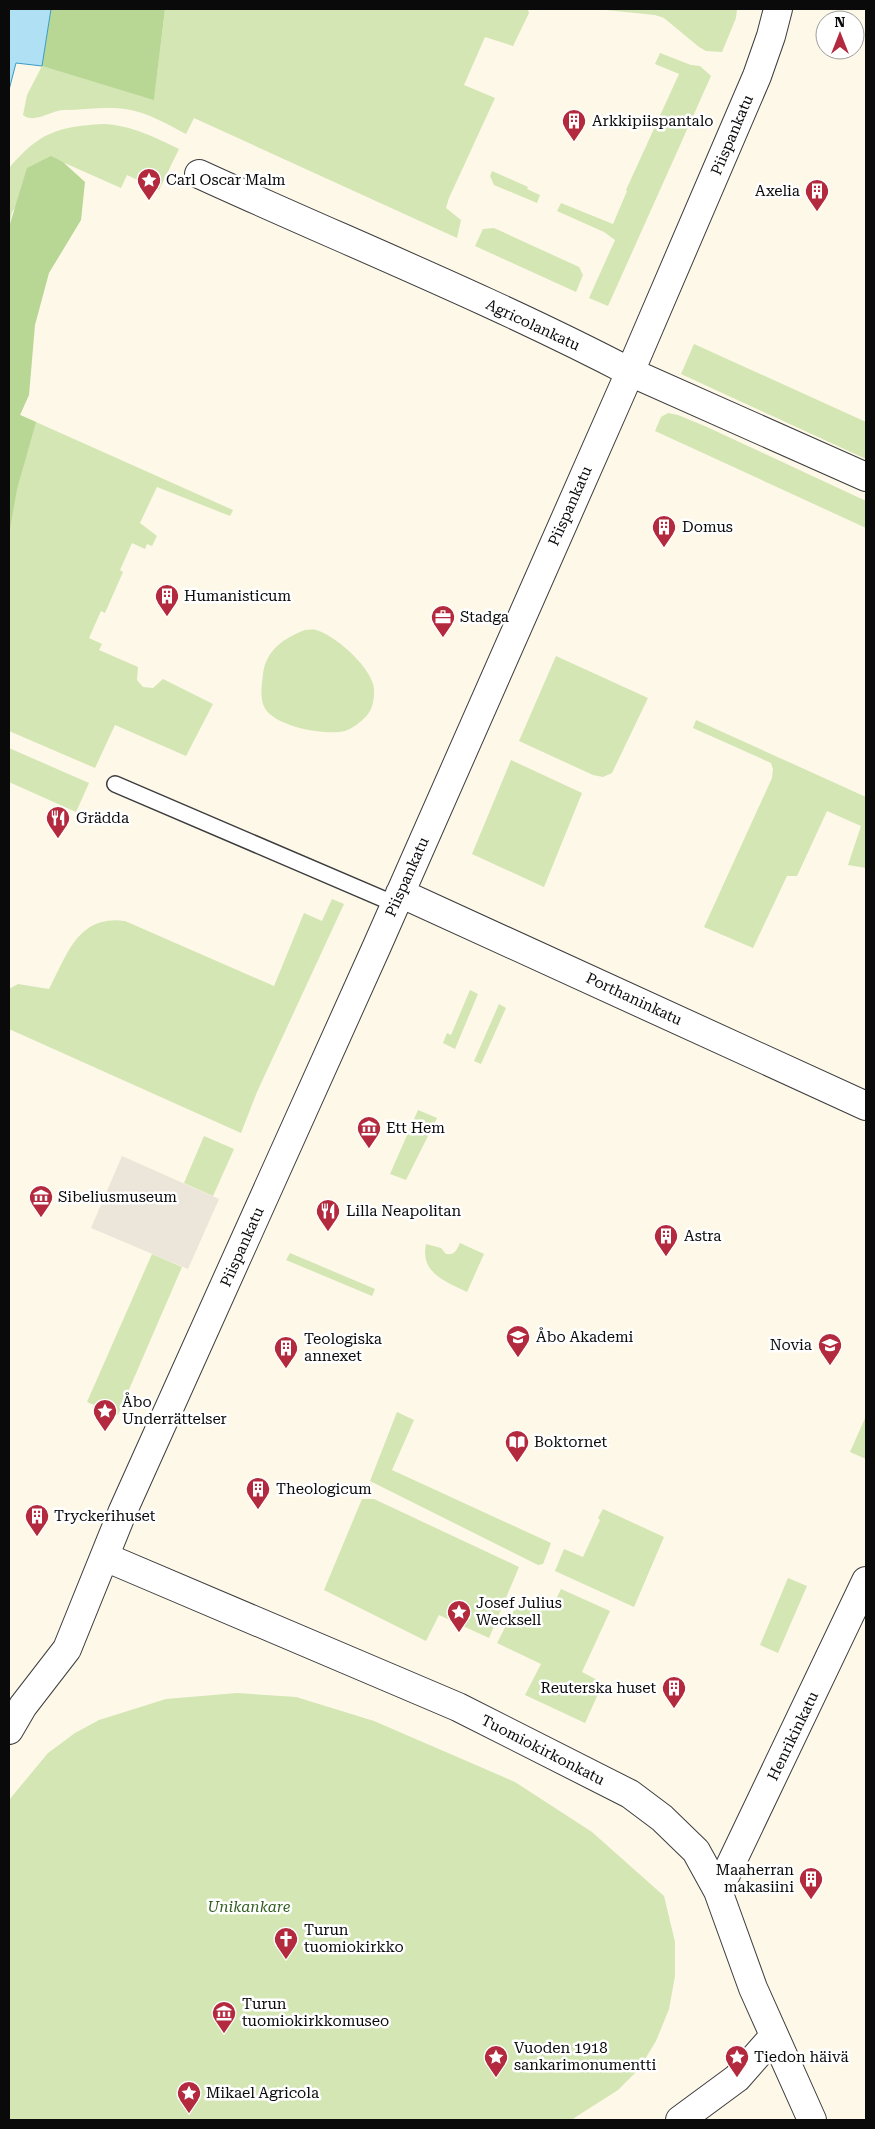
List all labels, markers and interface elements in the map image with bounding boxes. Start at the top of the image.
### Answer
north arrow [815,10,865,60]
text: N [835,14,846,30]
street label: Piispankatu [707,92,757,178]
building icon: Arkkipiispantalo [561,108,587,142]
place label: Arkkipiispantalo [592,112,714,130]
place icon: Carl Oscar Malm [136,167,162,201]
place label: Carl Oscar Malm [166,171,286,189]
building icon: Axelia [804,178,830,212]
place label: Axelia [755,182,800,200]
street label: Agricolankatu [483,295,584,355]
street label: Piispankatu [544,463,596,549]
building icon: Domus [651,514,677,548]
place label: Domus [682,518,733,536]
building icon: Humanisticum [154,583,180,617]
place label: Humanisticum [184,587,291,605]
office icon: Stadga [430,604,456,638]
place label: Stadga [460,608,509,626]
restaurant icon: Grädda [45,805,71,839]
place label: Grädda [76,809,129,827]
street label: Piispankatu [381,834,433,920]
street label: Porthaninkatu [583,969,686,1029]
museum icon: Ett Hem [356,1115,382,1149]
place label: Ett Hem [386,1119,445,1137]
museum icon: Sibeliusmuseum [28,1184,54,1218]
place label: Sibeliusmuseum [58,1188,177,1206]
restaurant icon: Lilla Neapolitan [315,1198,341,1232]
place label: Lilla Neapolitan [346,1202,461,1220]
street label: Piispankatu [216,1204,268,1290]
building icon: Astra [653,1223,679,1257]
place label: Astra [684,1227,722,1245]
school or university icon: Åbo Akademi [505,1324,531,1358]
place label: Åbo Akademi [536,1327,634,1346]
place label: Teologiska annexet [304,1330,382,1365]
school or university icon: Novia [817,1332,843,1366]
building icon: Teologiska annexet [273,1335,299,1369]
place label: Novia [770,1336,812,1354]
place label: Åbo Underrättelser [122,1392,227,1428]
place icon: Åbo Underrättelser [92,1398,118,1432]
library icon: Boktornet [504,1429,530,1463]
place label: Boktornet [534,1433,608,1451]
building icon: Theologicum [245,1476,271,1510]
place label: Theologicum [276,1480,372,1498]
building icon: Tryckerihuset [24,1503,50,1537]
place label: Tryckerihuset [54,1507,156,1525]
place label: Josef Julius Wecksell [476,1594,562,1629]
place icon: Josef Julius Wecksell [446,1599,472,1633]
building icon: Reuterska huset [661,1675,687,1709]
place label: Reuterska huset [541,1679,656,1697]
street label: Henrikinkatu [764,1688,823,1783]
street label: Tuomiokirkonkatu [478,1711,608,1789]
place label: Maaherran makasiini [716,1861,794,1896]
building icon: Maaherran makasiini [798,1866,824,1900]
park label: Unikankare [208,1898,291,1916]
place label: Turun tuomiokirkko [304,1921,404,1956]
church icon: Turun tuomiokirkko [273,1926,299,1960]
place label: Turun tuomiokirkkomuseo [242,1995,389,2030]
museum icon: Turun tuomiokirkkomuseo [211,2000,237,2034]
place label: Vuoden 1918 sankarimonumentti [514,2039,656,2074]
place icon: Vuoden 1918 sankarimonumentti [483,2044,509,2078]
place icon: Tiedon häivä [724,2044,750,2078]
place label: Tiedon häivä [754,2048,849,2066]
place icon: Mikael Agricola [176,2080,202,2114]
place label: Mikael Agricola [206,2084,319,2102]

